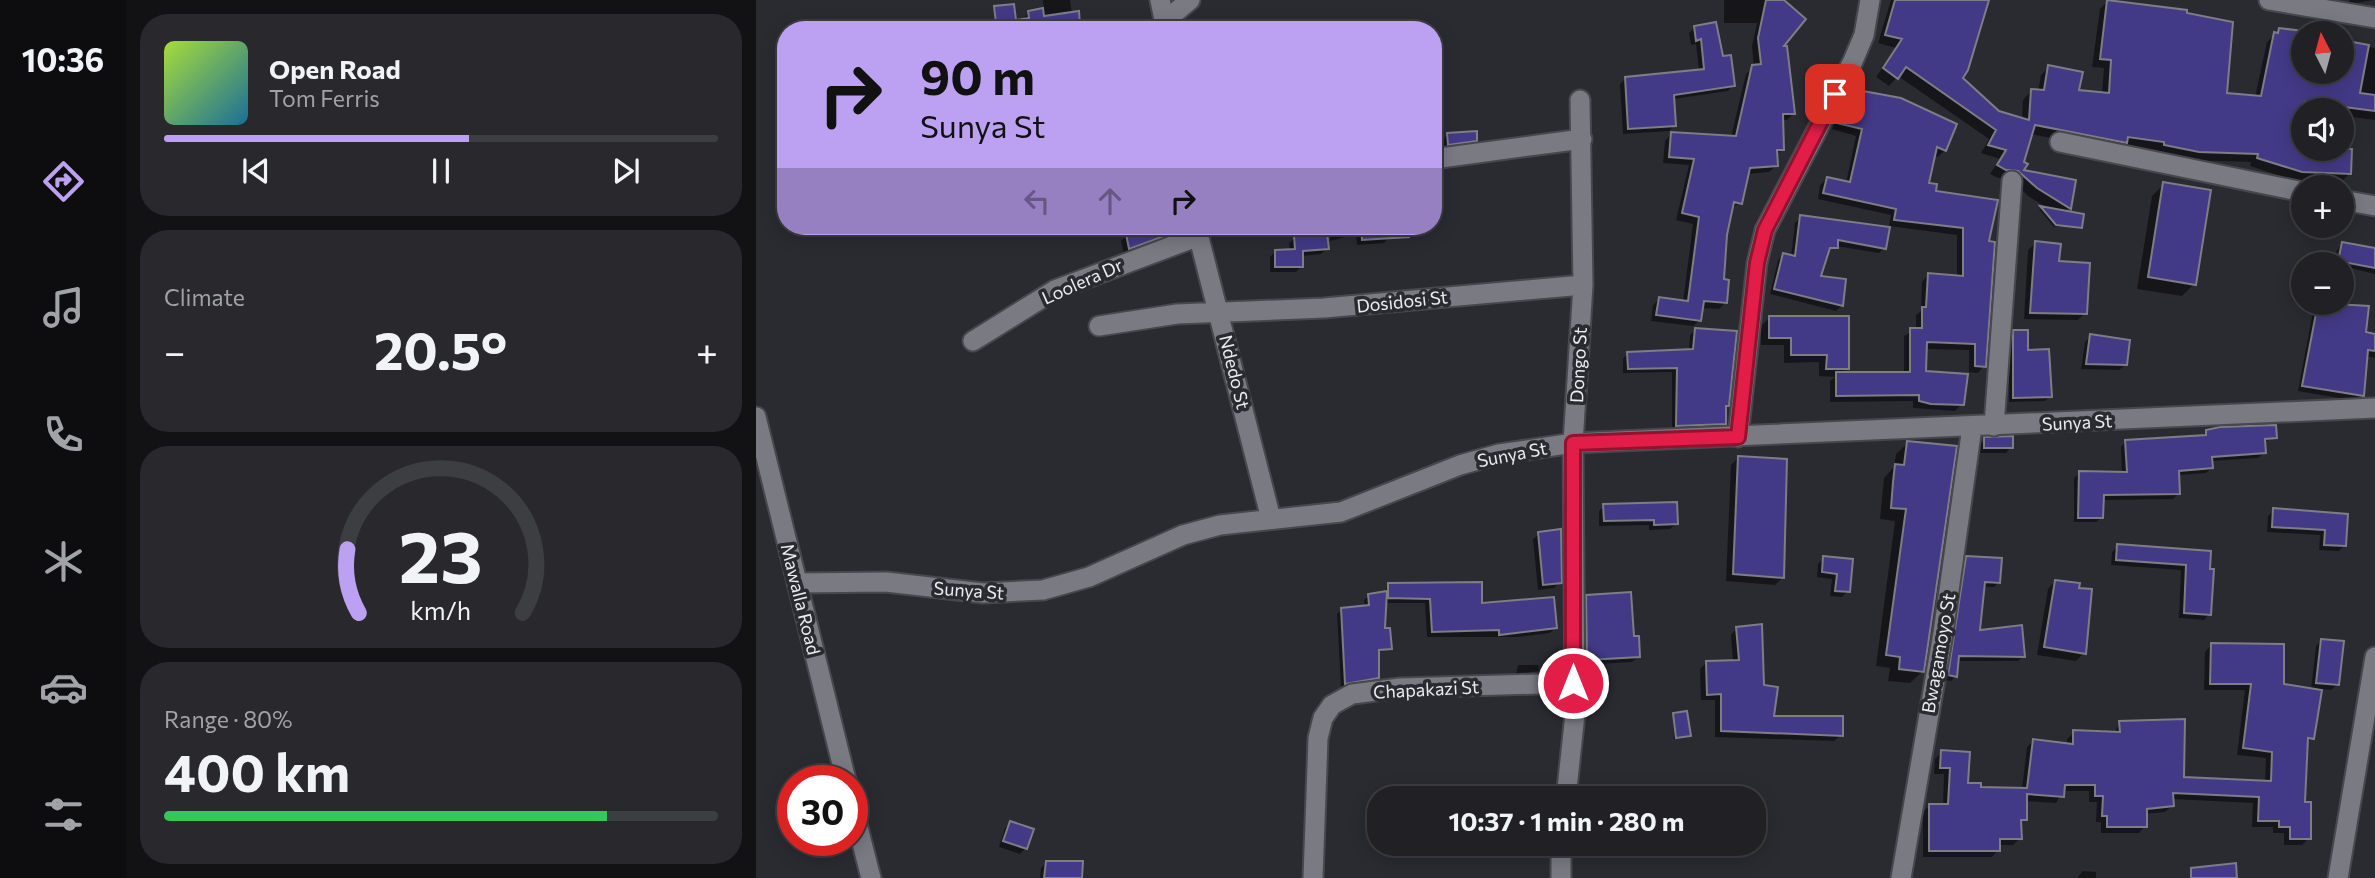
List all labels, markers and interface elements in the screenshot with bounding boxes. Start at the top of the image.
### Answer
north arrow [2291,21,2354,84]
map controls [2291,21,2354,315]
text: 10:36 [22,39,104,79]
text: 90 m [920,45,1035,105]
icon: right [805,49,896,140]
text: Open Road [269,53,401,84]
pin [1805,64,1865,124]
icon: arrive [1816,75,1854,113]
text: Tom Ferris [269,84,380,112]
button: sound [2291,98,2354,161]
text: Sunya St [920,105,1045,145]
icon: previous [237,152,275,190]
icon: pause [422,152,460,190]
icon: next [607,152,645,190]
icon: directions [39,157,88,206]
button: + [2291,175,2354,238]
icon: left [1018,182,1056,220]
icon: ahead [1091,182,1129,220]
icon: right [1164,182,1202,220]
button: − [2291,252,2354,315]
street label: Loolera Dr [1038,253,1126,309]
icon: music [39,283,88,332]
text: Climate [164,283,245,311]
street label: Dosidosi St [1355,285,1449,317]
text: 20.5° [374,317,507,381]
text: − [164,327,186,374]
text: + [696,327,718,374]
street label: Dongo St [1565,327,1591,403]
street label: Ndedo St [1215,333,1255,411]
street label: Sunya St [2041,409,2113,435]
icon: phone [39,410,88,459]
street label: Sunya St [1475,436,1549,472]
text: 23 [399,509,483,598]
icon: climate [39,537,88,586]
street label: Mawalla Road [777,541,825,657]
street label: Sunya St [933,577,1005,603]
street label: Bwagamoyo St [1917,591,1959,715]
text: km/h [411,595,471,625]
position arrow [1536,646,1610,720]
icon: car [39,663,88,712]
street label: Chapakazi St [1372,675,1480,703]
text: Range · 80% [164,705,292,733]
text: 400 km [164,739,350,803]
speed limit sign: 30 [777,765,868,856]
icon: filters [39,790,88,839]
text: 10:37 · 1 min · 280 m [1448,805,1685,836]

